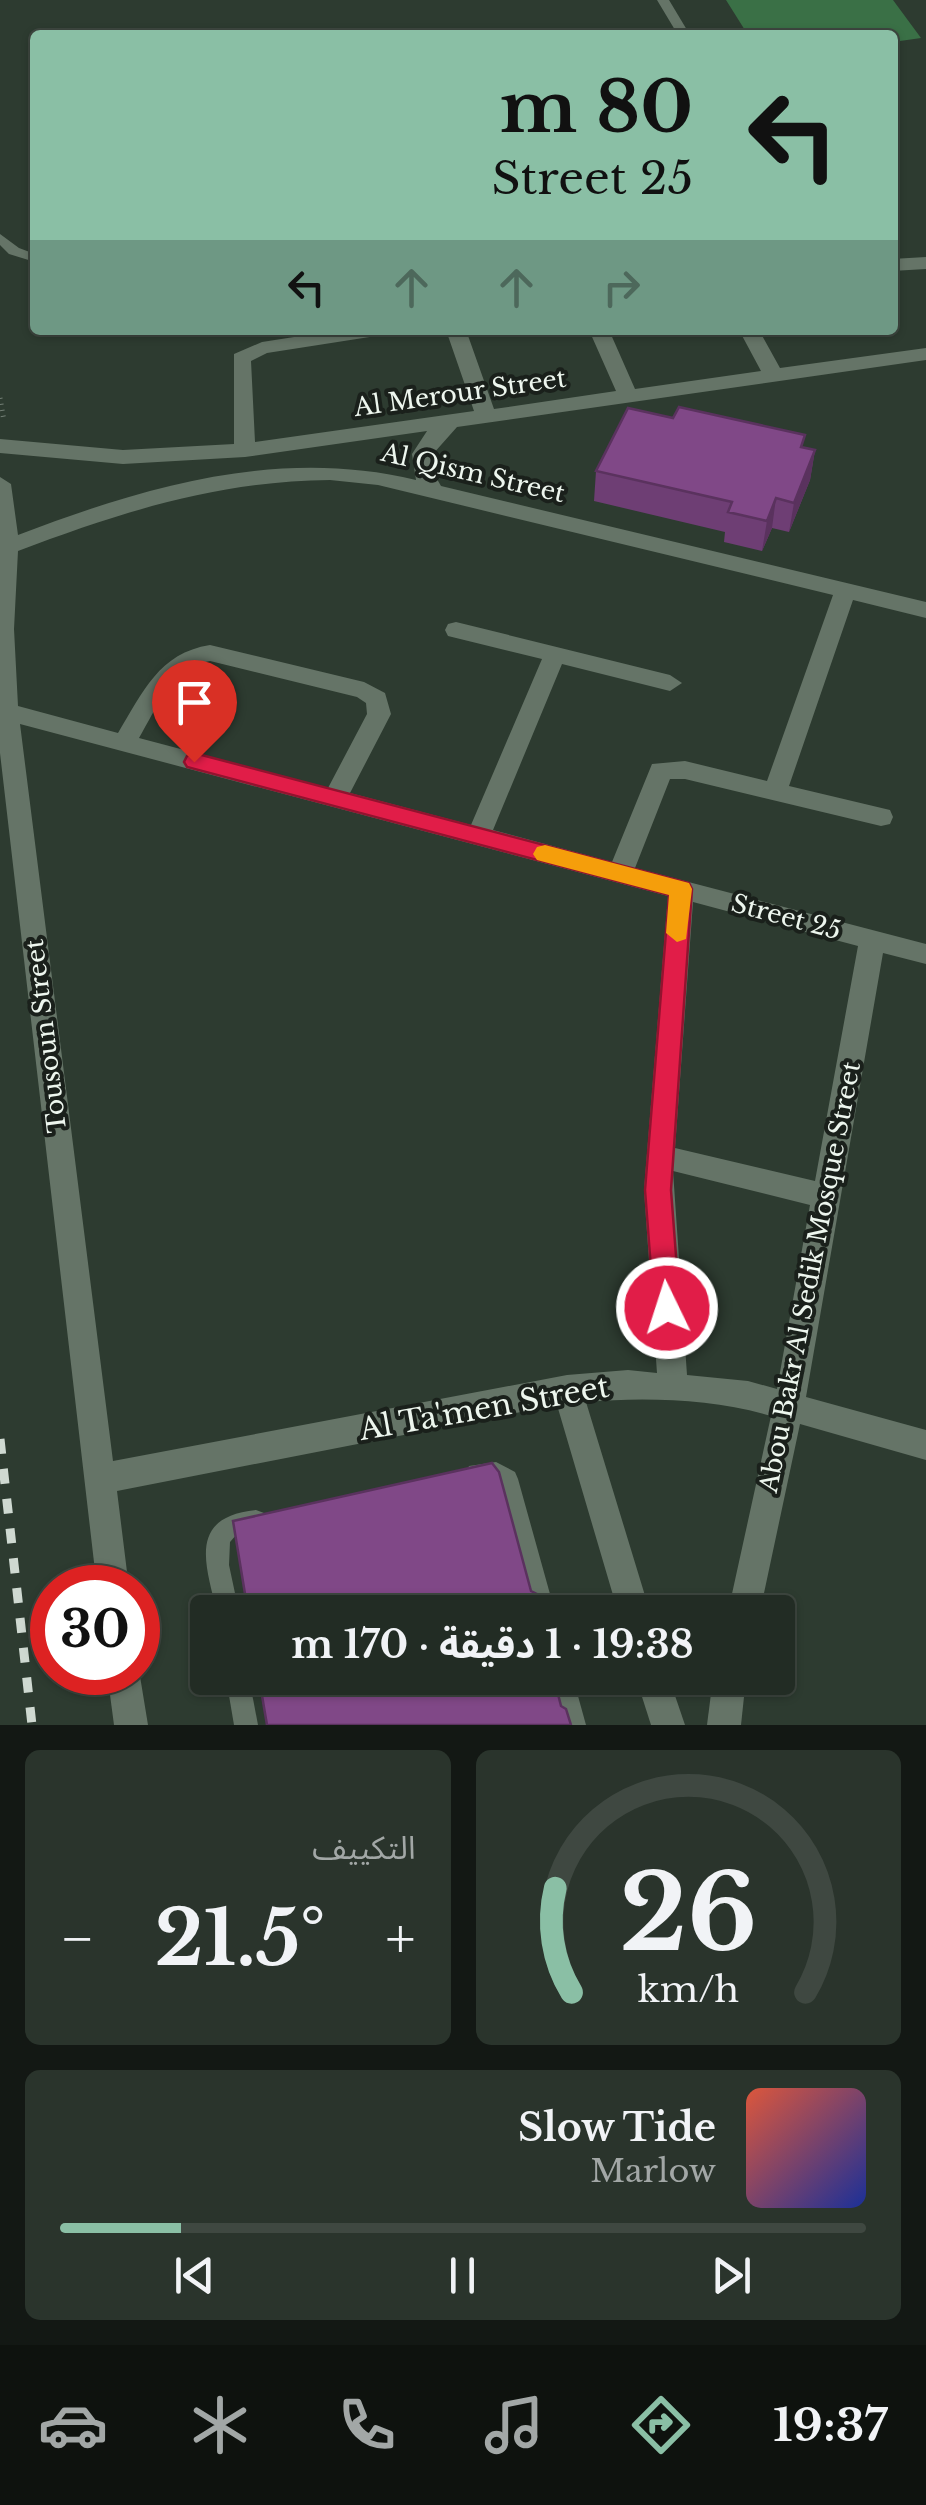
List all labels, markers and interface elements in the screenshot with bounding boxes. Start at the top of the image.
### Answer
text: 80 m [500,64,693,151]
icon: left [728,70,858,200]
text: Street 25 [491,150,693,206]
icon: left [279,260,334,315]
icon: ahead [384,260,439,315]
icon: ahead [489,260,544,315]
icon: right [594,260,649,315]
street label: Al Merour Street [351,363,569,423]
street label: Al Qism Street [377,437,568,509]
pin [152,660,237,763]
icon: arrive [167,675,222,730]
street label: Street 25 [728,888,844,946]
street label: Tousoun Street [19,937,73,1134]
street label: Abou Bakr Al Sedik Mosque Street [753,1058,867,1496]
position arrow [615,1256,719,1360]
street label: Al Ta'men Street [355,1368,612,1448]
speed limit sign: 30 [30,1565,160,1695]
text: 19:38 · 1 دقيقة · 170 m [291,1621,694,1668]
text: التكييف [312,1828,416,1868]
text: 26 [619,1849,757,1978]
text: 21.5° [155,1892,325,1985]
text: − [60,1905,95,1973]
text: + [385,1905,416,1973]
text: km/h [638,1967,739,2012]
text: Slow Tide [518,2104,716,2151]
text: Marlow [590,2151,716,2191]
icon: previous [167,2248,222,2303]
icon: pause [435,2248,490,2303]
icon: next [704,2248,759,2303]
icon: car [38,2390,108,2460]
icon: climate [185,2390,255,2460]
icon: phone [332,2390,402,2460]
icon: music [479,2390,549,2460]
icon: directions [626,2390,696,2460]
text: 19:37 [773,2397,888,2453]

